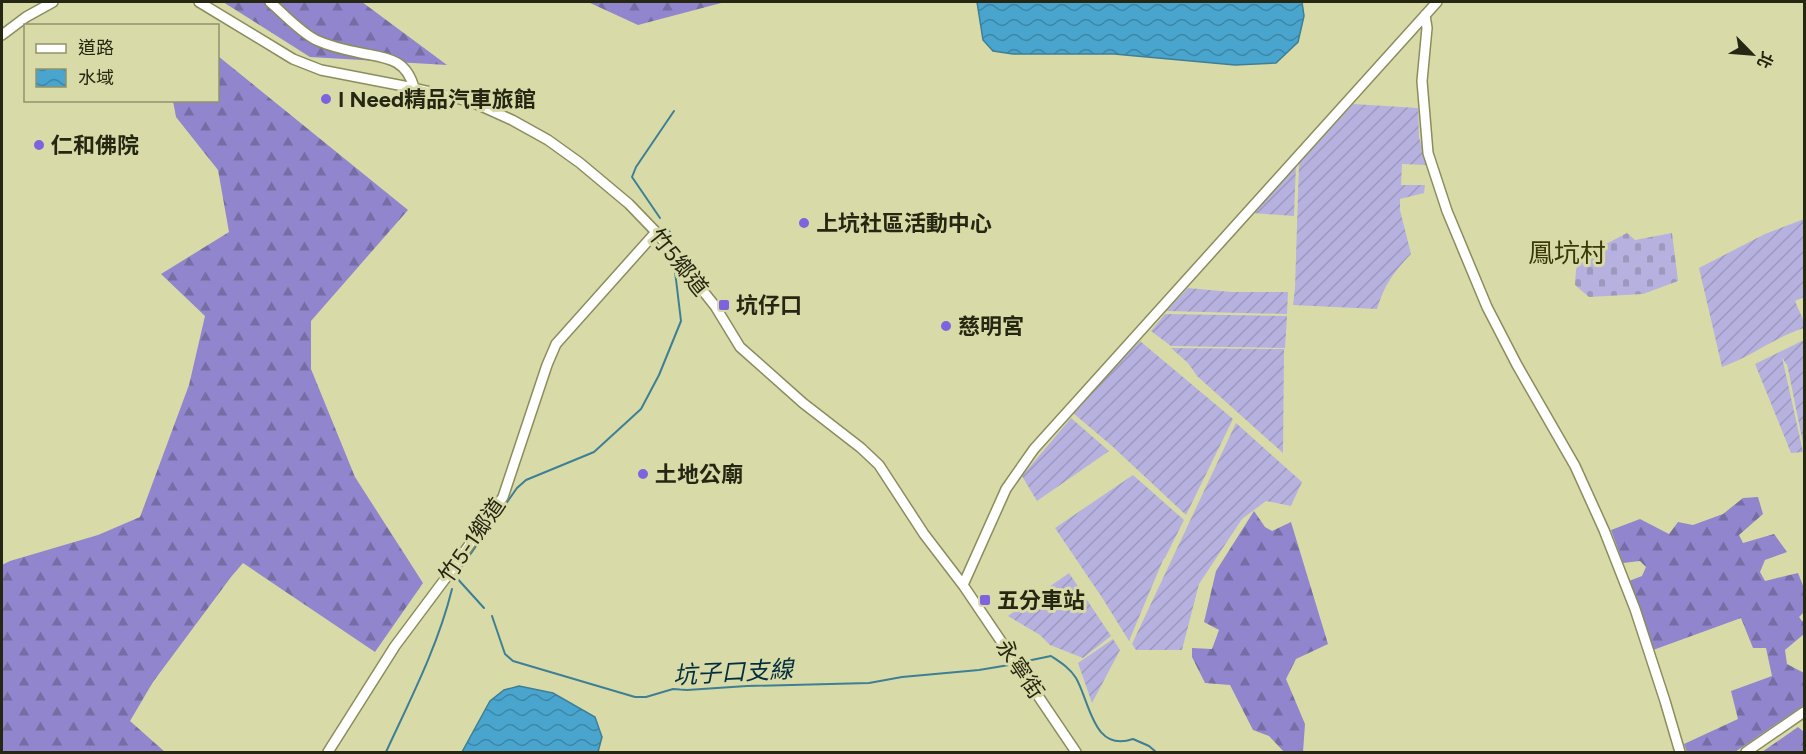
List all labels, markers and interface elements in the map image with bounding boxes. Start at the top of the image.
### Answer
legend [24,24,219,102]
north arrow [1722,24,1782,84]
text: 道路 [78,37,114,59]
text: 北 [1753,49,1777,71]
text: 水域 [78,67,114,89]
place label: I Need精品汽車旅館 [338,86,536,113]
marker: I Need精品汽車旅館 [319,92,333,106]
place label: 仁和佛院 [51,132,139,159]
marker: 仁和佛院 [32,138,46,152]
place label: 上坑社區活動中心 [816,210,992,237]
marker: 上坑社區活動中心 [797,216,811,230]
street label: 竹5鄉道 [644,223,714,301]
district label: 鳳坑村 [1528,237,1606,269]
place label: 坑仔口 [736,292,802,319]
marker: 坑仔口 [717,298,731,312]
place label: 慈明宮 [958,313,1024,340]
marker: 慈明宮 [939,319,953,333]
place label: 土地公廟 [655,461,743,488]
marker: 土地公廟 [636,467,650,481]
street label: 竹5-1鄉道 [433,493,511,587]
place label: 五分車站 [997,587,1085,614]
marker: 五分車站 [978,593,992,607]
street label: 永寧街 [990,634,1050,704]
water label: 坑子口支線 [672,654,797,690]

